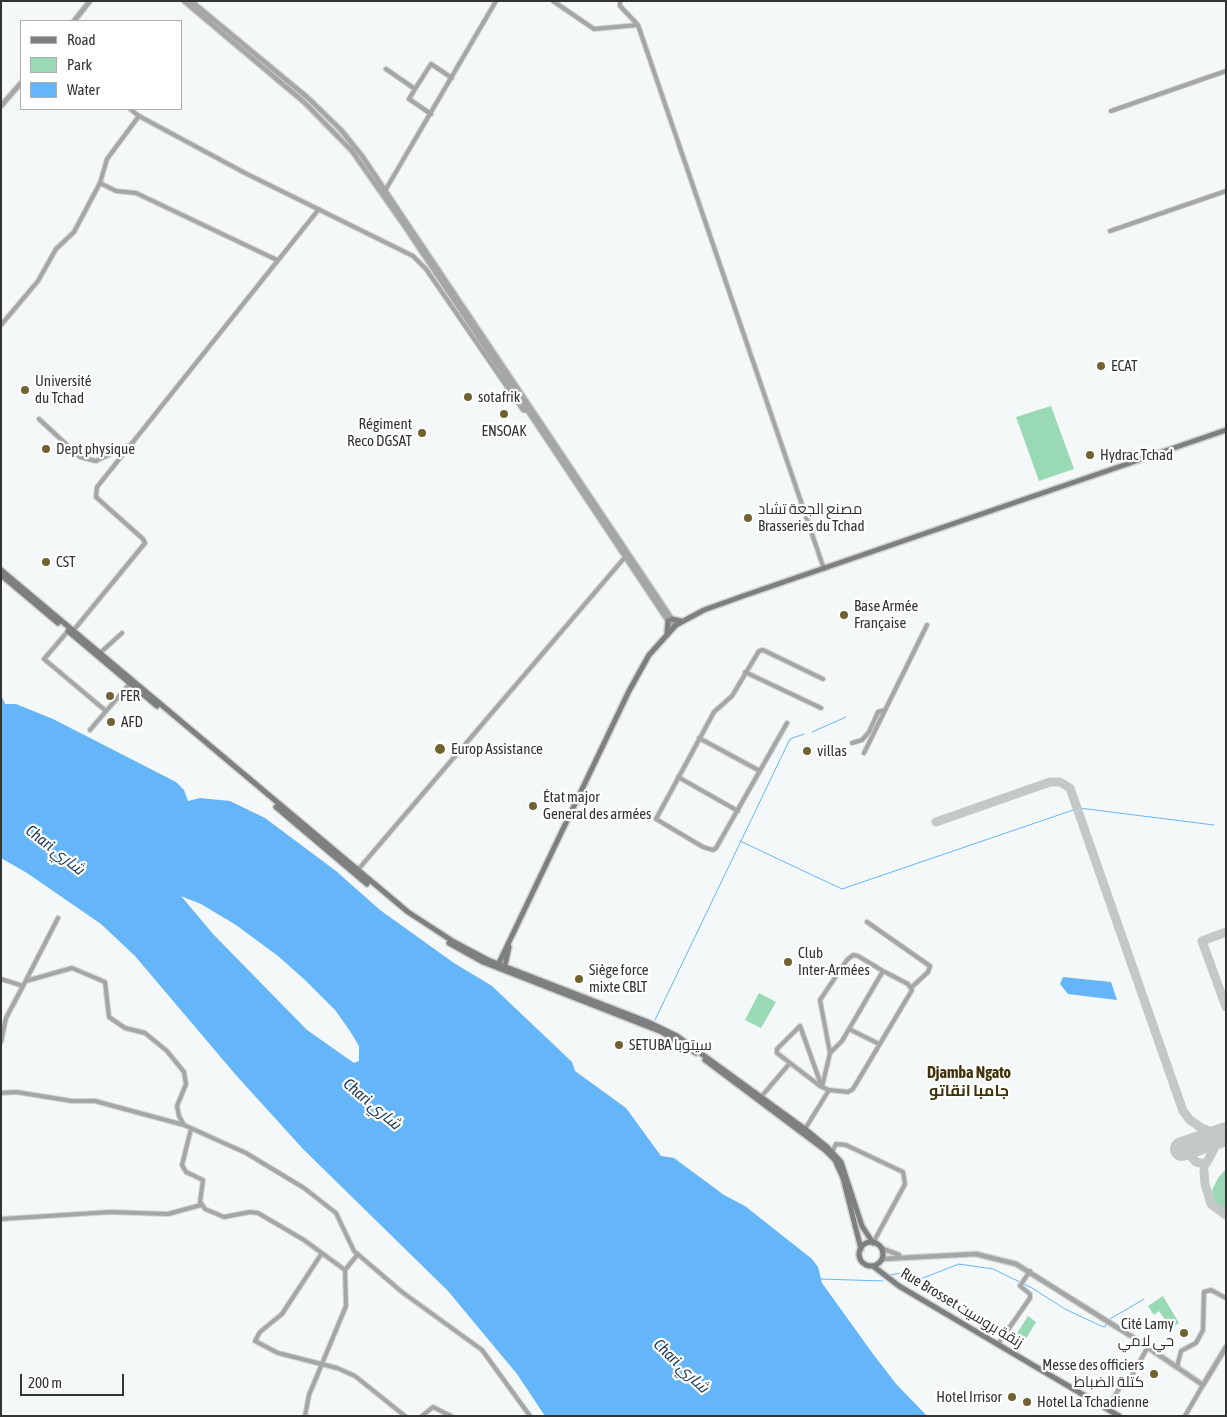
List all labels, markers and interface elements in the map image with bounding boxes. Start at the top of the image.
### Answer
legend [20,20,182,110]
text: Road [67,31,96,48]
text: Park [67,56,92,73]
text: Water [67,81,100,98]
place label: ECAT [1111,357,1137,375]
marker: ECAT [1095,360,1107,372]
place label: Université du Tchad [35,372,92,407]
marker: Université du Tchad [19,384,31,396]
place label: sotafrik [478,388,520,406]
marker: sotafrik [462,391,474,403]
marker: ENSOAK [498,408,510,420]
place label: Régiment Reco DGSAT [347,415,412,450]
place label: ENSOAK [482,422,526,440]
marker: Régiment Reco DGSAT [416,427,428,439]
place label: Dept physique [56,440,135,458]
marker: Dept physique [40,443,52,455]
place label: Hydrac Tchad [1100,446,1173,464]
marker: Hydrac Tchad [1084,449,1096,461]
place label: مصنع الجعة تشاد Brasseries du Tchad [758,500,865,535]
marker: مصنع الجعة تشاد Brasseries du Tchad [742,512,754,524]
place label: CST [56,553,76,571]
marker: CST [40,556,52,568]
place label: Base Armée Française [854,597,918,632]
marker: Base Armée Française [838,609,850,621]
place label: FER [120,687,140,705]
marker: FER [104,690,116,702]
place label: AFD [121,713,143,731]
marker: AFD [105,716,117,728]
place label: Europ Assistance [451,740,543,758]
marker: Europ Assistance [433,742,447,756]
place label: villas [817,742,847,760]
marker: villas [801,745,813,757]
place label: État major General des armées [543,788,651,823]
marker: État major General des armées [527,800,539,812]
water label: Chari شاري [22,821,88,879]
place label: Club Inter-Armées [798,944,870,979]
marker: Club Inter-Armées [782,956,794,968]
place label: Siège force mixte CBLT [589,961,649,996]
marker: Siège force mixte CBLT [573,973,585,985]
place label: SETUBA سيتوبا [629,1036,712,1054]
marker: SETUBA سيتوبا [613,1039,625,1051]
district label: Djamba Ngato جامبا انقاتو [927,1063,1011,1101]
water label: Chari شاري [339,1074,405,1134]
street label: Rue Brosset زنقة بروسيت [897,1264,1027,1352]
place label: Cité Lamy حي لامي [1118,1315,1174,1350]
marker: Cité Lamy حي لامي [1178,1327,1190,1339]
water label: Chari شاري [649,1335,713,1397]
place label: Messe des officiers كتلة الضباط [1042,1356,1144,1391]
scale bar [22,1364,126,1396]
marker: Messe des officiers كتلة الضباط [1148,1368,1160,1380]
text: 200 m [28,1374,62,1391]
place label: Hotel Irrisor [936,1388,1002,1406]
marker: Hotel Irrisor [1006,1391,1018,1403]
place label: Hotel La Tchadienne [1037,1393,1149,1411]
marker: Hotel La Tchadienne [1021,1396,1033,1408]

